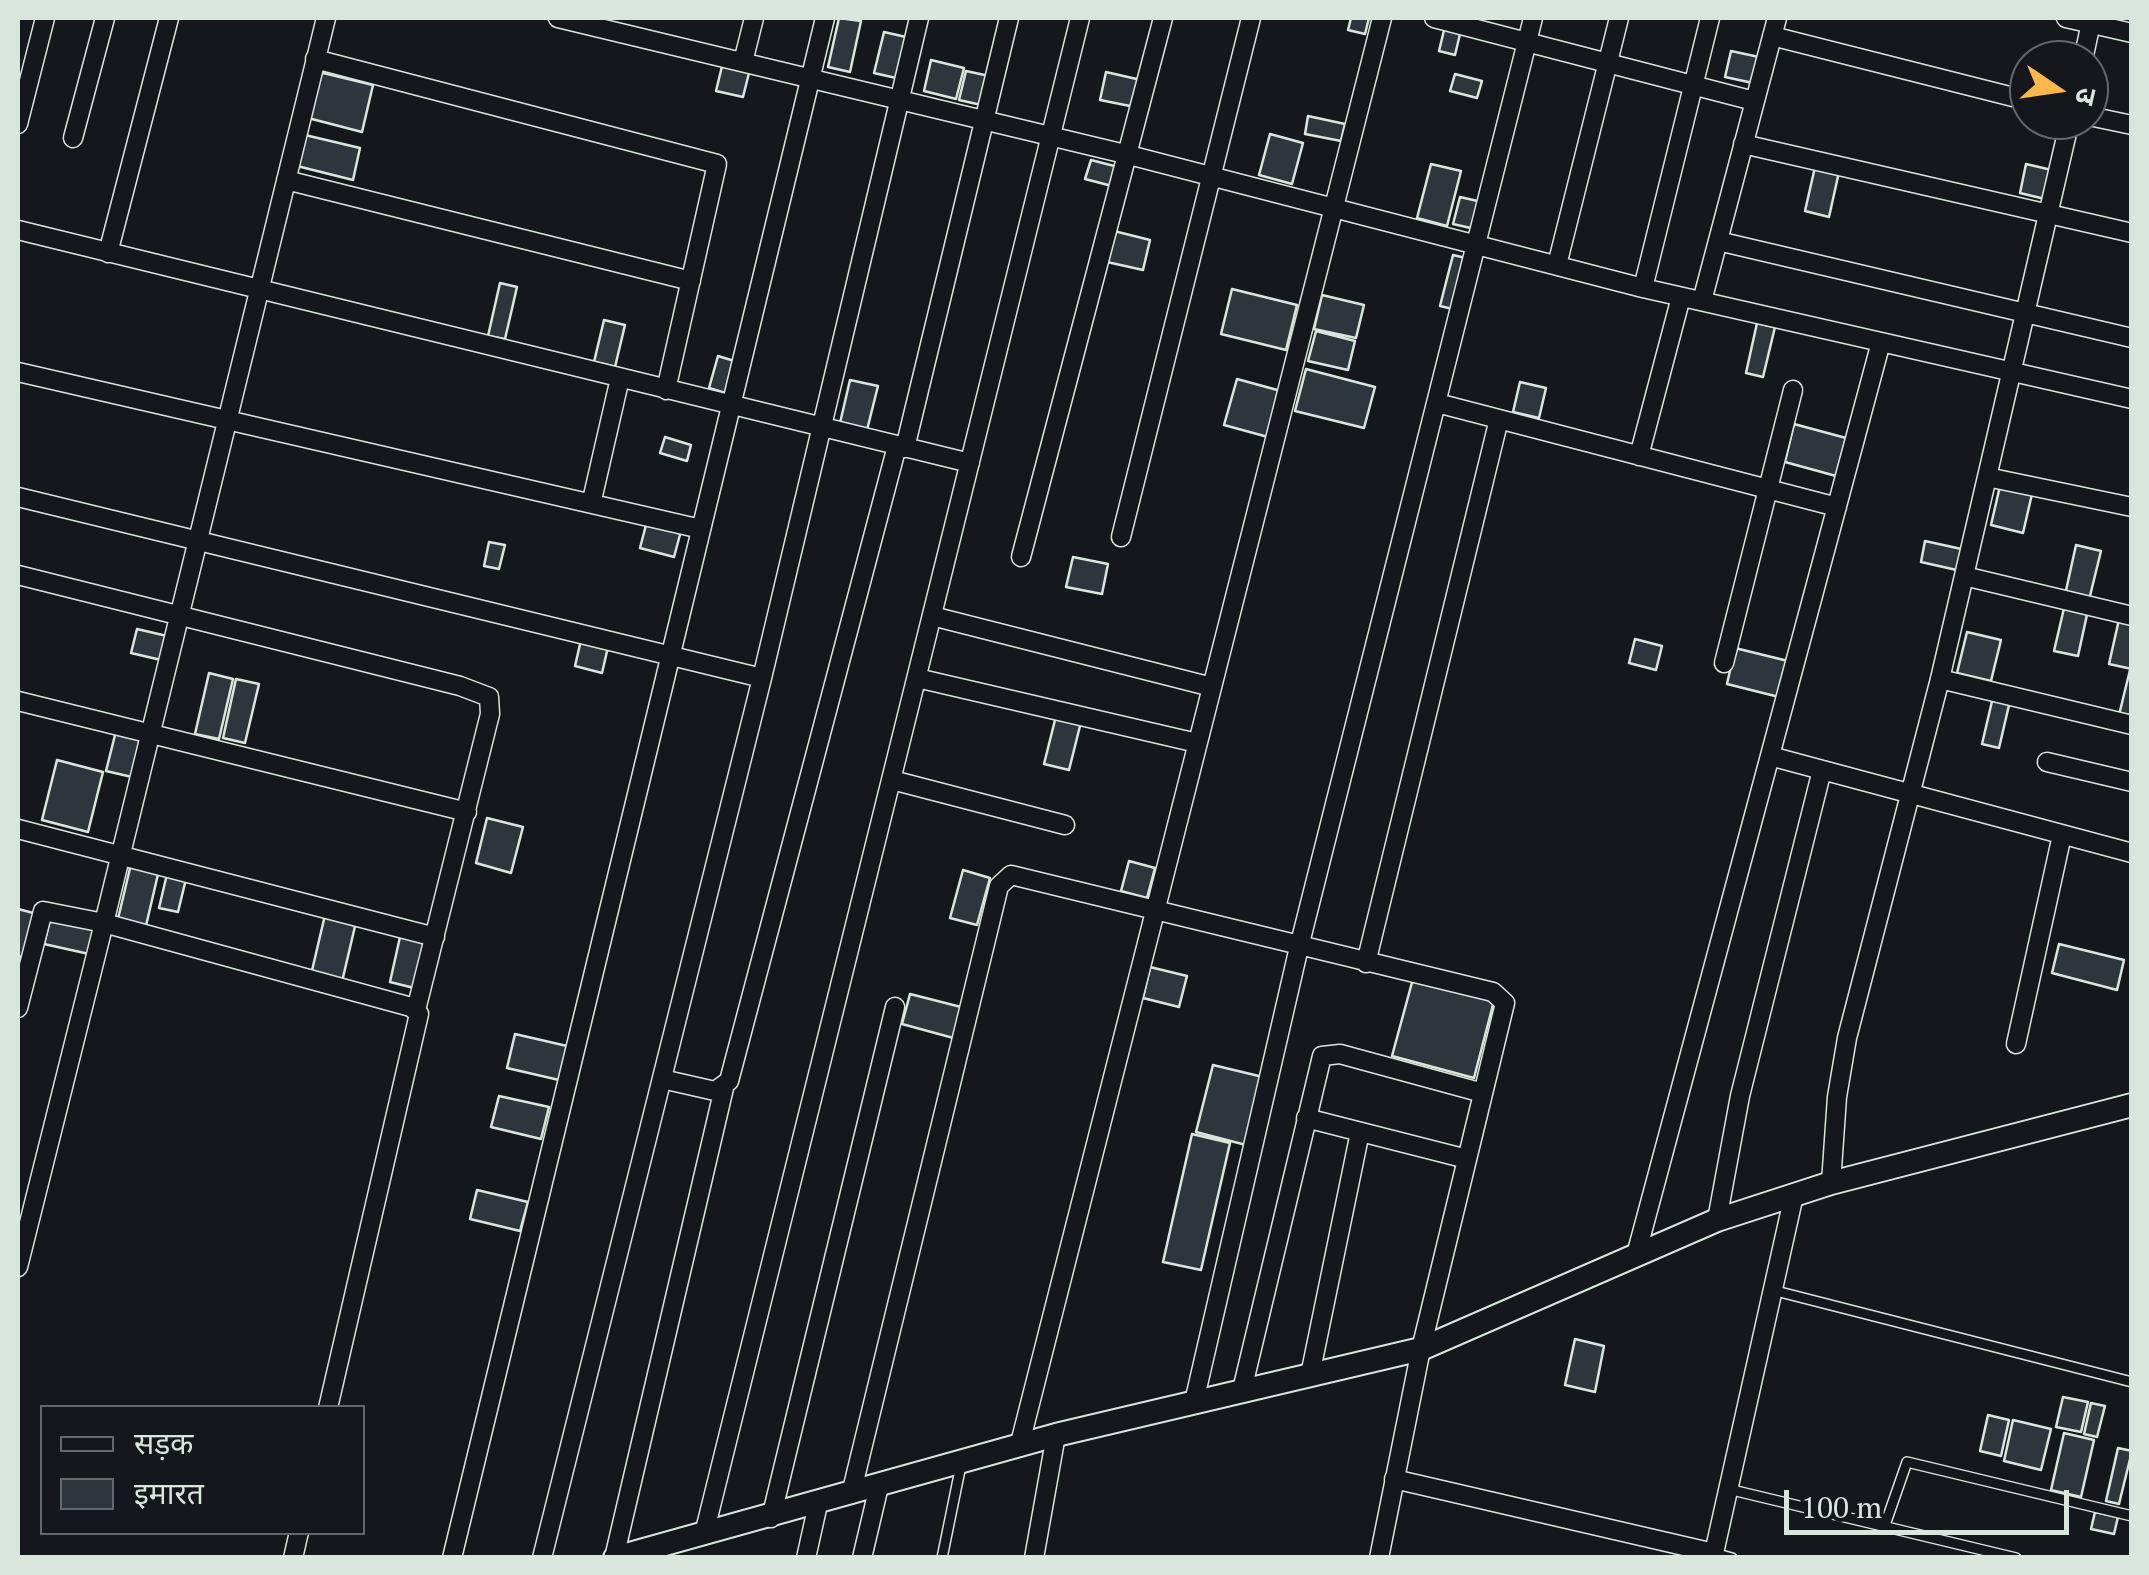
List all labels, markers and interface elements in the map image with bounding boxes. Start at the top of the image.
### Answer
north arrow [2009,40,2109,140]
text: उ [2067,84,2107,109]
legend [40,1405,365,1535]
text: सड़क [134,1423,193,1463]
scale bar [1789,1470,2074,1532]
text: इमारत [134,1473,204,1513]
text: 100 m [1801,1487,1882,1527]

